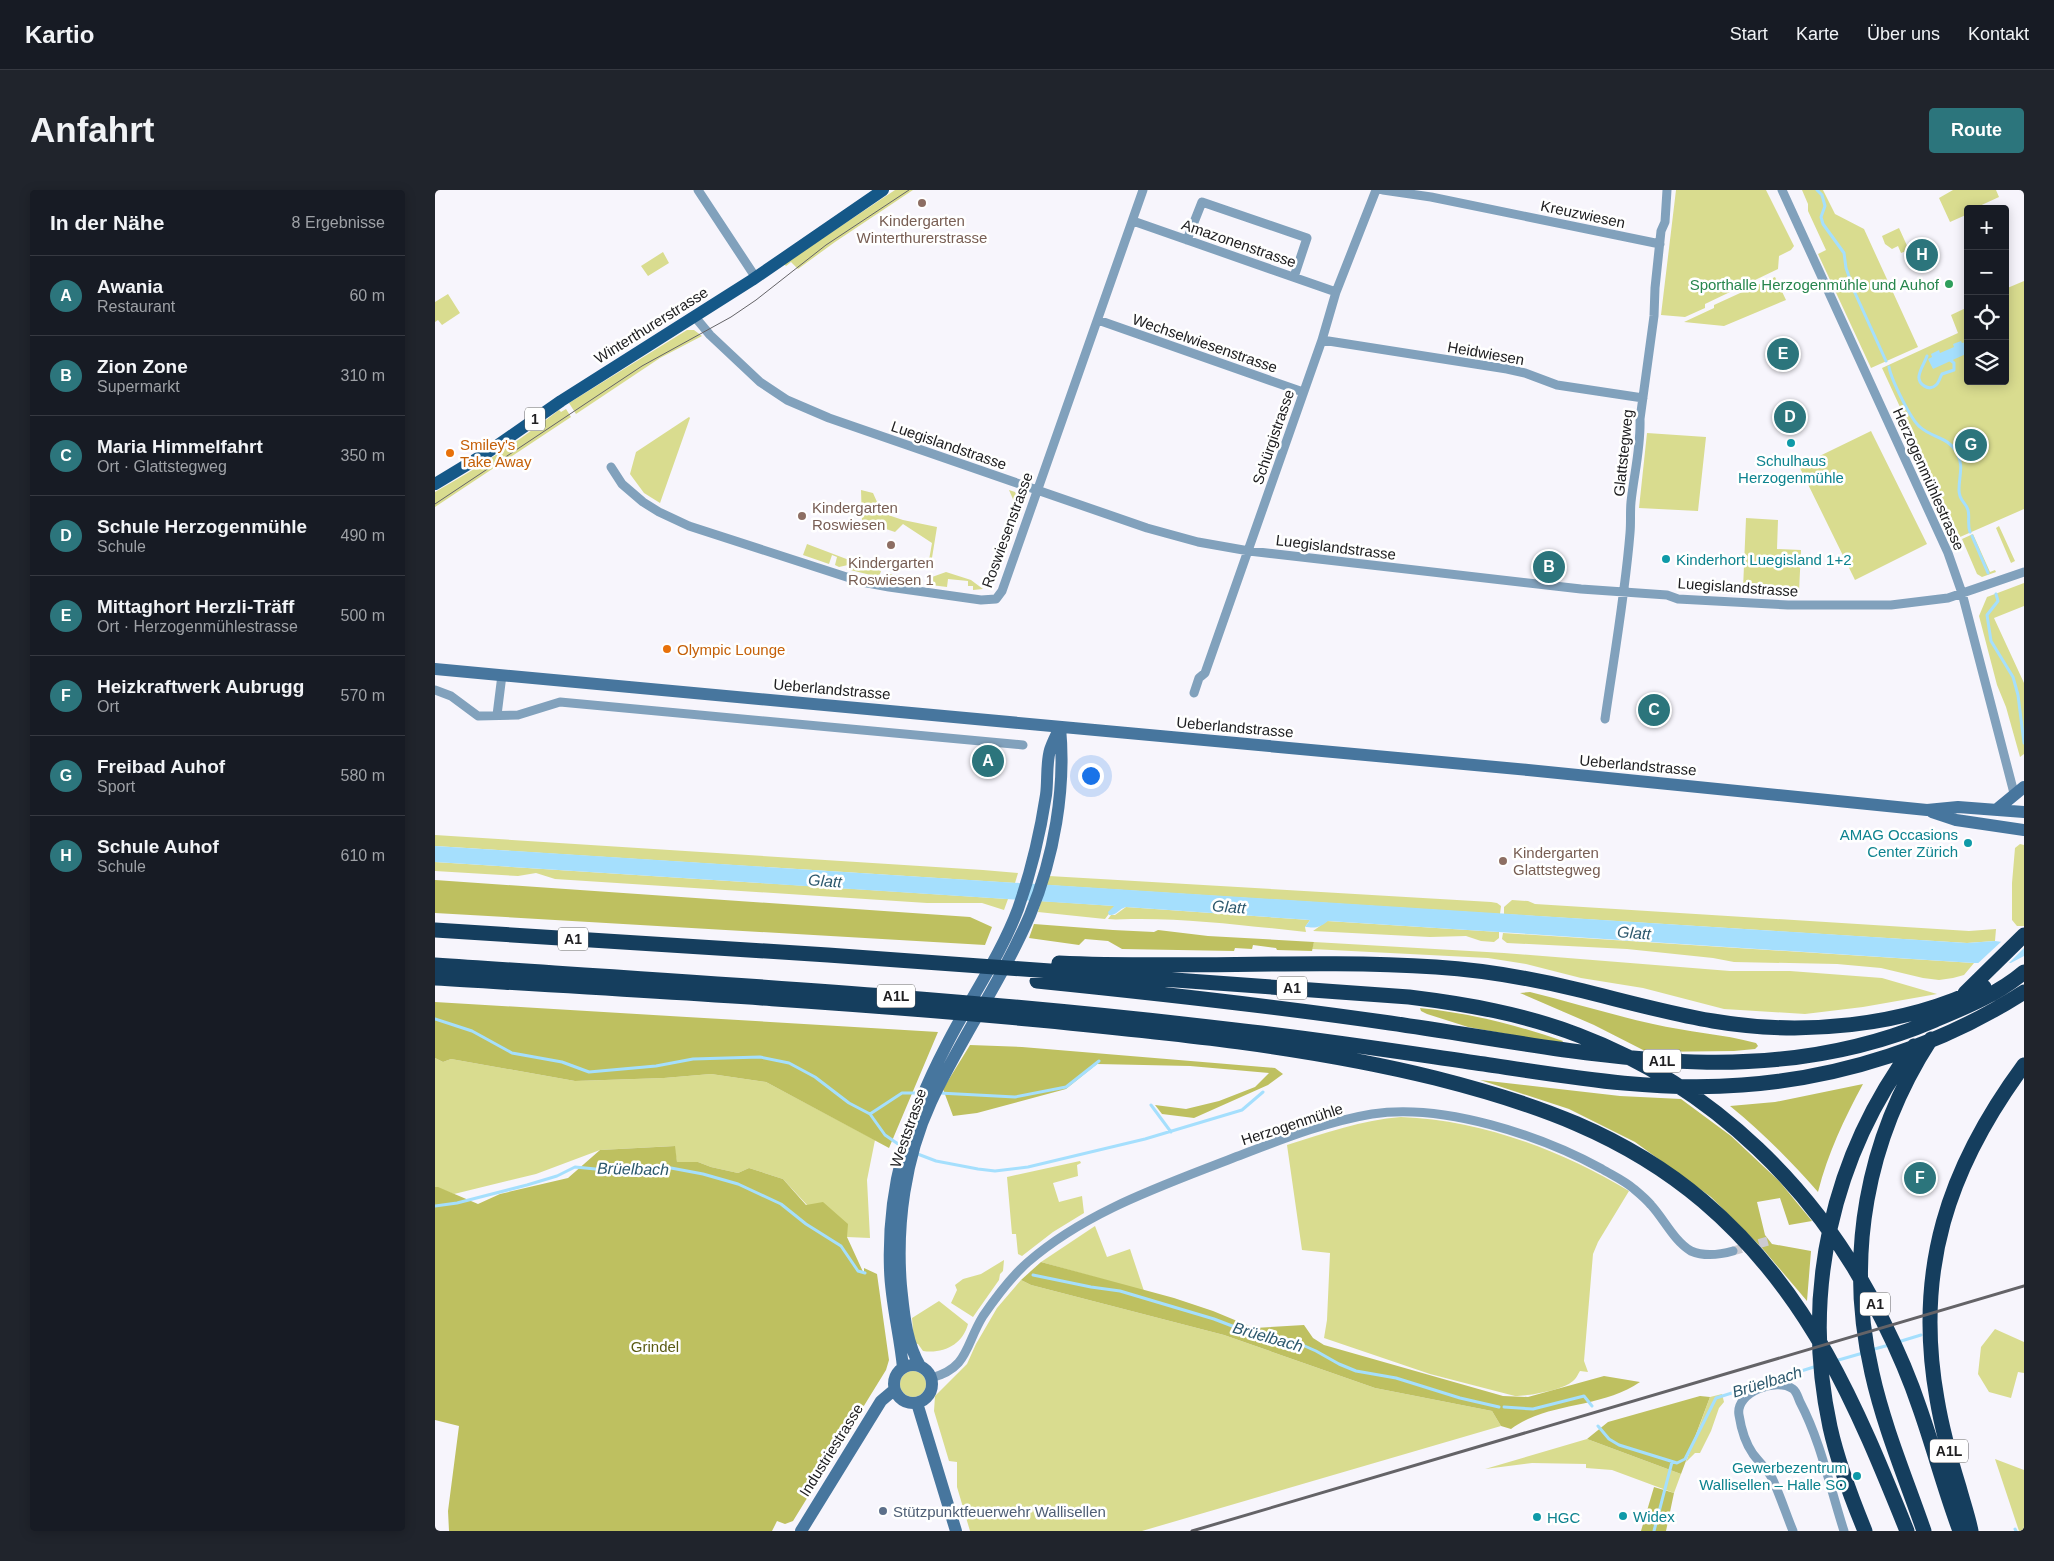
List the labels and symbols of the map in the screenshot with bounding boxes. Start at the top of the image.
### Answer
marker: Kindergarten Winterthurerstrasse [916,197,928,209]
street label: Kreuzwiesen [1539,197,1627,231]
place label: Kindergarten Winterthurerstrasse [857,212,987,246]
street label: Amazonenstrasse [1179,215,1299,271]
pin: H [1906,236,1938,274]
place label: Sporthalle Herzogenmühle und Auhof [1690,276,1940,293]
marker: Sporthalle Herzogenmühle und Auhof [1943,278,1955,290]
street label: Winterthurerstrasse [591,283,711,367]
street label: Wechselwiesenstrasse [1130,310,1280,376]
pin: E [1767,335,1799,373]
street label: Heidwiesen [1446,338,1526,368]
street label: Schürgistrasse [1249,387,1297,487]
pin: D [1774,398,1806,436]
street label: Herzogenmühlestrasse [1890,405,1968,553]
road number: 1 [525,408,545,430]
street label: Glattstegweg [1610,409,1636,497]
street label: Luegislandstrasse [889,417,1009,473]
pin: G [1955,426,1987,464]
place label: Smiley's Take Away [460,436,532,470]
marker: Schulhaus Herzogenmühle [1785,437,1797,449]
marker: Smiley's Take Away [444,447,456,459]
place label: Schulhaus Herzogenmühle [1738,452,1844,486]
street label: Roswiesenstrasse [978,470,1036,590]
place label: Kindergarten Roswiesen [812,499,898,533]
marker: Kindergarten Roswiesen [796,510,808,522]
street label: Luegislandstrasse [1275,531,1397,563]
marker: Kindergarten Roswiesen 1 [885,539,897,551]
pin: B [1533,548,1565,586]
place label: Kinderhort Luegisland 1+2 [1676,551,1852,568]
marker: Kinderhort Luegisland 1+2 [1660,553,1672,565]
place label: Kindergarten Roswiesen 1 [848,554,934,588]
street label: Luegislandstrasse [1677,574,1799,600]
place label: Olympic Lounge [677,641,785,658]
marker: Olympic Lounge [661,643,673,655]
street label: Ueberlandstrasse [773,675,891,703]
pin: C [1638,691,1670,729]
street label: Ueberlandstrasse [1176,713,1294,741]
pin: A [972,742,1004,780]
street label: Ueberlandstrasse [1579,751,1697,779]
your location [1078,763,1104,789]
place label: AMAG Occasions Center Zürich [1840,826,1958,860]
marker: AMAG Occasions Center Zürich [1962,837,1974,849]
place label: Kindergarten Glattstegweg [1513,844,1601,878]
marker: Kindergarten Glattstegweg [1497,855,1509,867]
water label: Glatt [808,871,843,891]
water label: Glatt [1212,897,1247,917]
water label: Glatt [1617,923,1652,943]
road number: A1 [558,928,588,951]
road number: A1 [1277,976,1307,1000]
road number: A1L [877,984,915,1008]
road number: A1L [1643,1049,1681,1072]
street label: Weststrasse [887,1086,929,1170]
street label: Herzogenmühle [1239,1100,1345,1148]
pin: F [1904,1159,1936,1197]
water label: Brüelbach [597,1160,669,1178]
road number: A1 [1860,1292,1890,1316]
water label: Brüelbach [1231,1319,1305,1355]
park label: Grindel [631,1338,679,1355]
water label: Brüelbach [1730,1363,1804,1401]
street label: Industriestrasse [796,1401,866,1499]
road number: A1L [1930,1440,1968,1462]
place label: Gewerbezentrum Wallisellen – Halle SO [1699,1459,1847,1493]
marker: Gewerbezentrum Wallisellen – Halle SO [1851,1470,1863,1482]
place label: Stützpunktfeuerwehr Wallisellen [893,1503,1106,1520]
marker: Stützpunktfeuerwehr Wallisellen [877,1505,889,1517]
place label: Widex [1633,1508,1675,1525]
place label: HGC [1547,1509,1581,1526]
marker: Widex [1617,1510,1629,1522]
marker: HGC [1531,1511,1543,1523]

